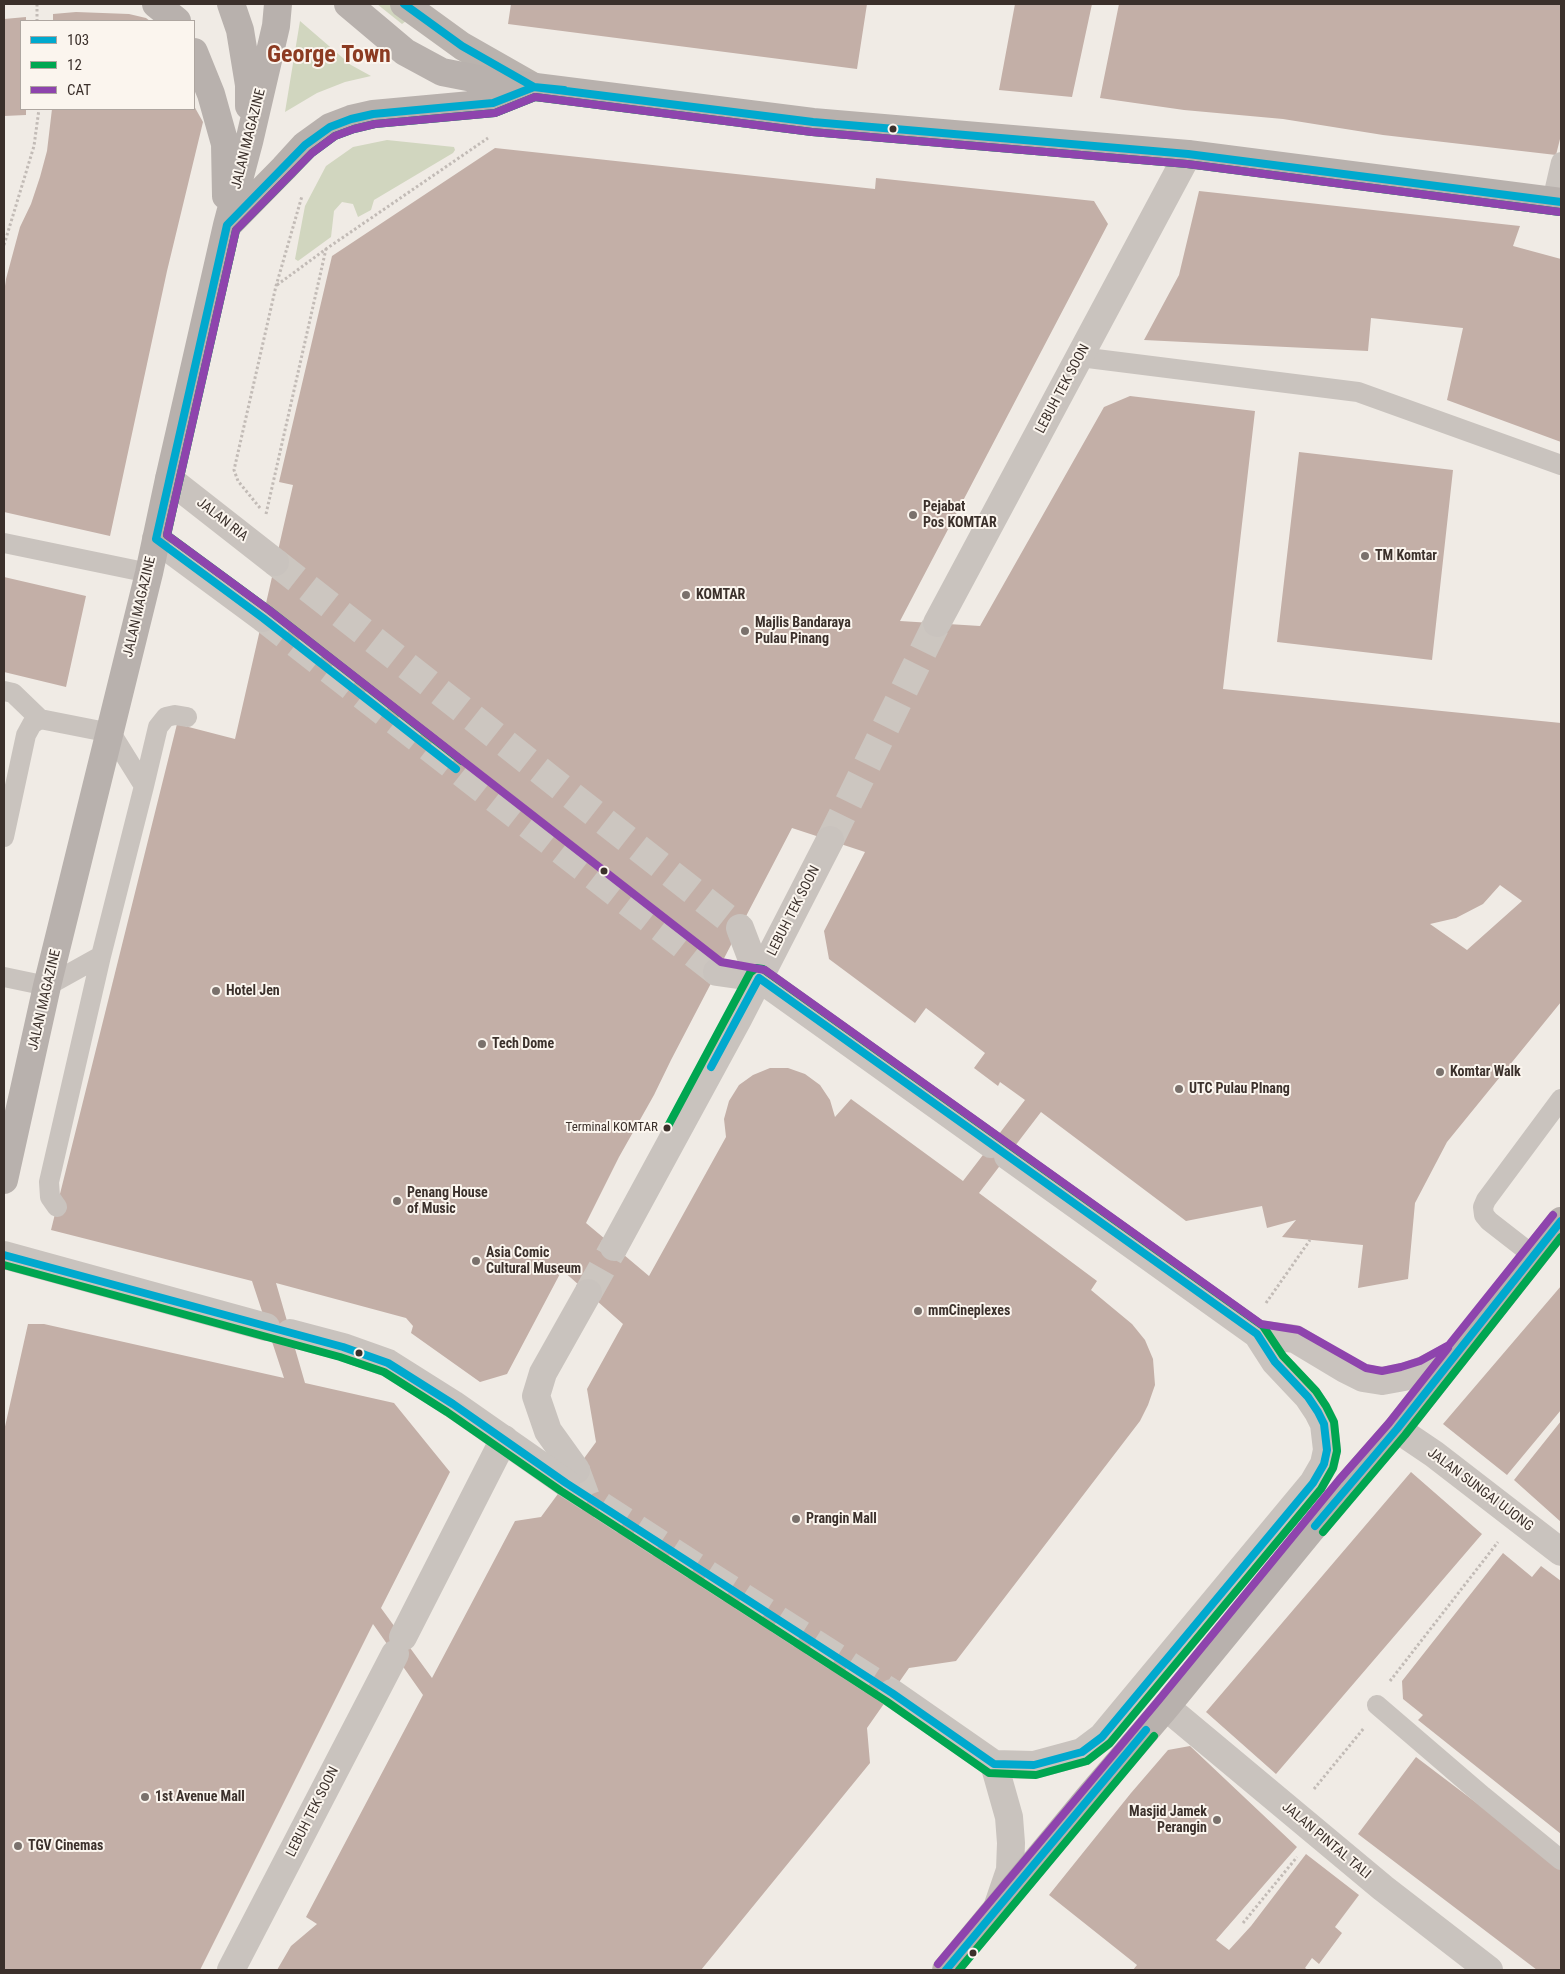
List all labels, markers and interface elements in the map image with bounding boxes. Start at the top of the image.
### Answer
legend [20,20,195,110]
text: 103 [67,31,89,49]
district label: George Town [267,42,391,70]
text: 12 [67,56,82,74]
text: CAT [67,81,91,99]
street label: JALAN MAGAZINE [228,87,270,191]
unlabelled marker [888,124,898,134]
street label: LEBUH TEK SOON [1032,341,1094,437]
street label: JALAN RIA [193,495,251,545]
place label: Pejabat Pos KOMTAR [923,499,997,532]
marker: Pejabat Pos KOMTAR [907,509,919,521]
place label: TM Komtar [1375,548,1437,564]
marker: TM Komtar [1359,550,1371,562]
street label: JALAN MAGAZINE [120,555,160,659]
place label: KOMTAR [696,587,745,603]
marker: KOMTAR [680,589,692,601]
place label: Majlis Bandaraya Pulau Pinang [755,615,851,648]
marker: Majlis Bandaraya Pulau Pinang [739,625,751,637]
street label: LEBUH TEK SOON [764,863,824,959]
unlabelled marker [599,866,609,876]
street label: JALAN MAGAZINE [25,948,65,1052]
place label: Hotel Jen [226,983,280,999]
marker: Hotel Jen [210,985,222,997]
place label: Tech Dome [492,1036,554,1052]
marker: Tech Dome [476,1038,488,1050]
place label: Komtar Walk [1450,1064,1521,1080]
marker: Komtar Walk [1434,1066,1446,1078]
place label: UTC Pulau PInang [1189,1081,1290,1097]
marker: UTC Pulau PInang [1173,1083,1185,1095]
place label: Terminal KOMTAR [566,1120,658,1136]
marker: Terminal KOMTAR [662,1123,672,1133]
place label: Penang House of Music [407,1185,488,1218]
marker: Penang House of Music [391,1195,403,1207]
place label: Asia Comic Cultural Museum [486,1245,581,1278]
marker: Asia Comic Cultural Museum [470,1255,482,1267]
place label: mmCineplexes [928,1303,1010,1319]
marker: mmCineplexes [912,1305,924,1317]
unlabelled marker [354,1348,364,1358]
street label: JALAN SUNGAI UJONG [1424,1445,1536,1535]
place label: Prangin Mall [806,1511,877,1527]
marker: Prangin Mall [790,1513,802,1525]
street label: LEBUH TEK SOON [283,1764,343,1860]
place label: 1st Avenue Mall [155,1789,245,1805]
marker: 1st Avenue Mall [139,1791,151,1803]
street label: JALAN PINTAL TALI [1278,1799,1374,1883]
place label: Masjid Jamek Perangin [1129,1804,1207,1836]
marker: Masjid Jamek Perangin [1211,1814,1223,1826]
place label: TGV Cinemas [28,1838,103,1854]
marker: TGV Cinemas [12,1840,24,1852]
unlabelled marker [968,1948,978,1958]

